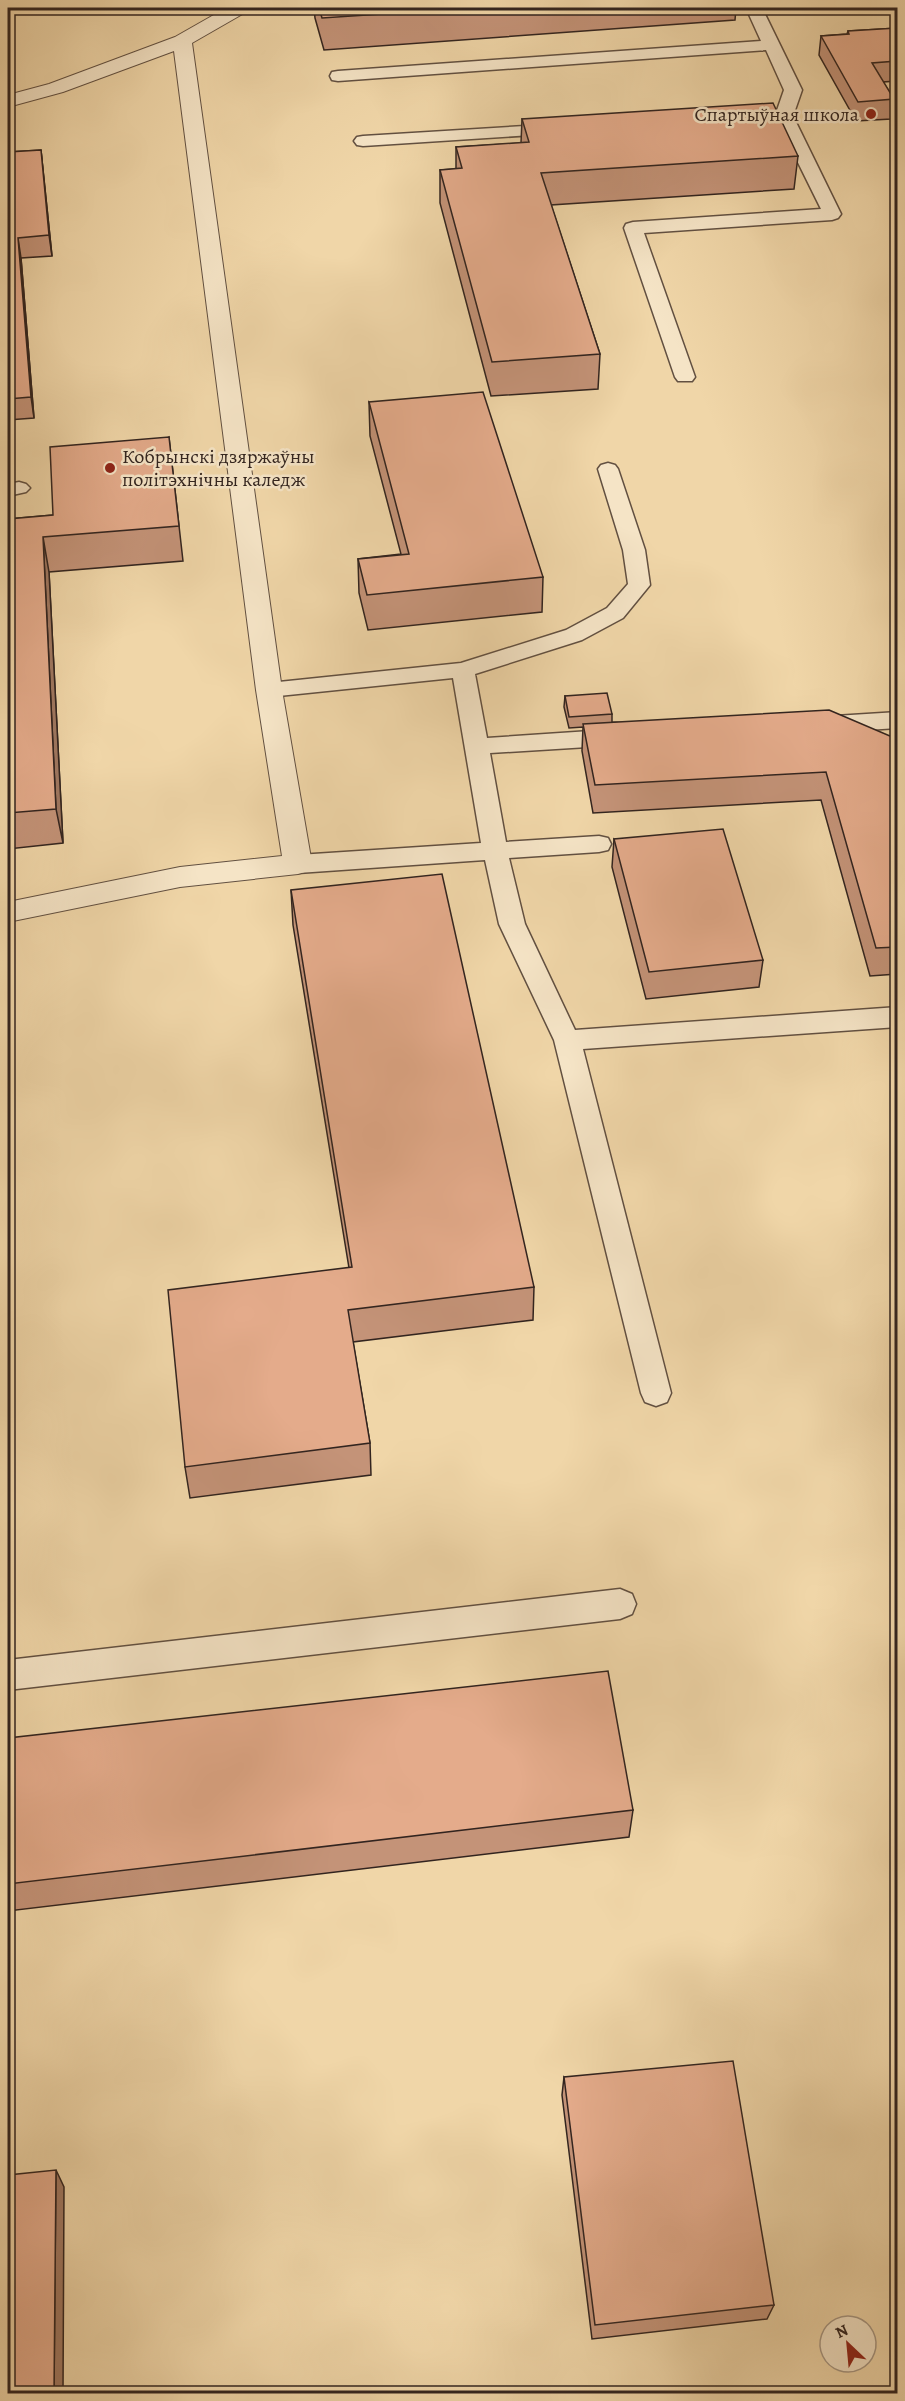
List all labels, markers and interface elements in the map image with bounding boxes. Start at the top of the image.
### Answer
place label: Спартыўная школа [694,101,860,128]
marker: Спартыўная школа [864,107,878,121]
place label: Кобрынскі дзяржаўны політэхнічны каледж [122,443,315,493]
marker: Кобрынскі дзяржаўны політэхнічны каледж [103,461,117,475]
north arrow [818,2314,878,2374]
text: N [832,2319,852,2344]

